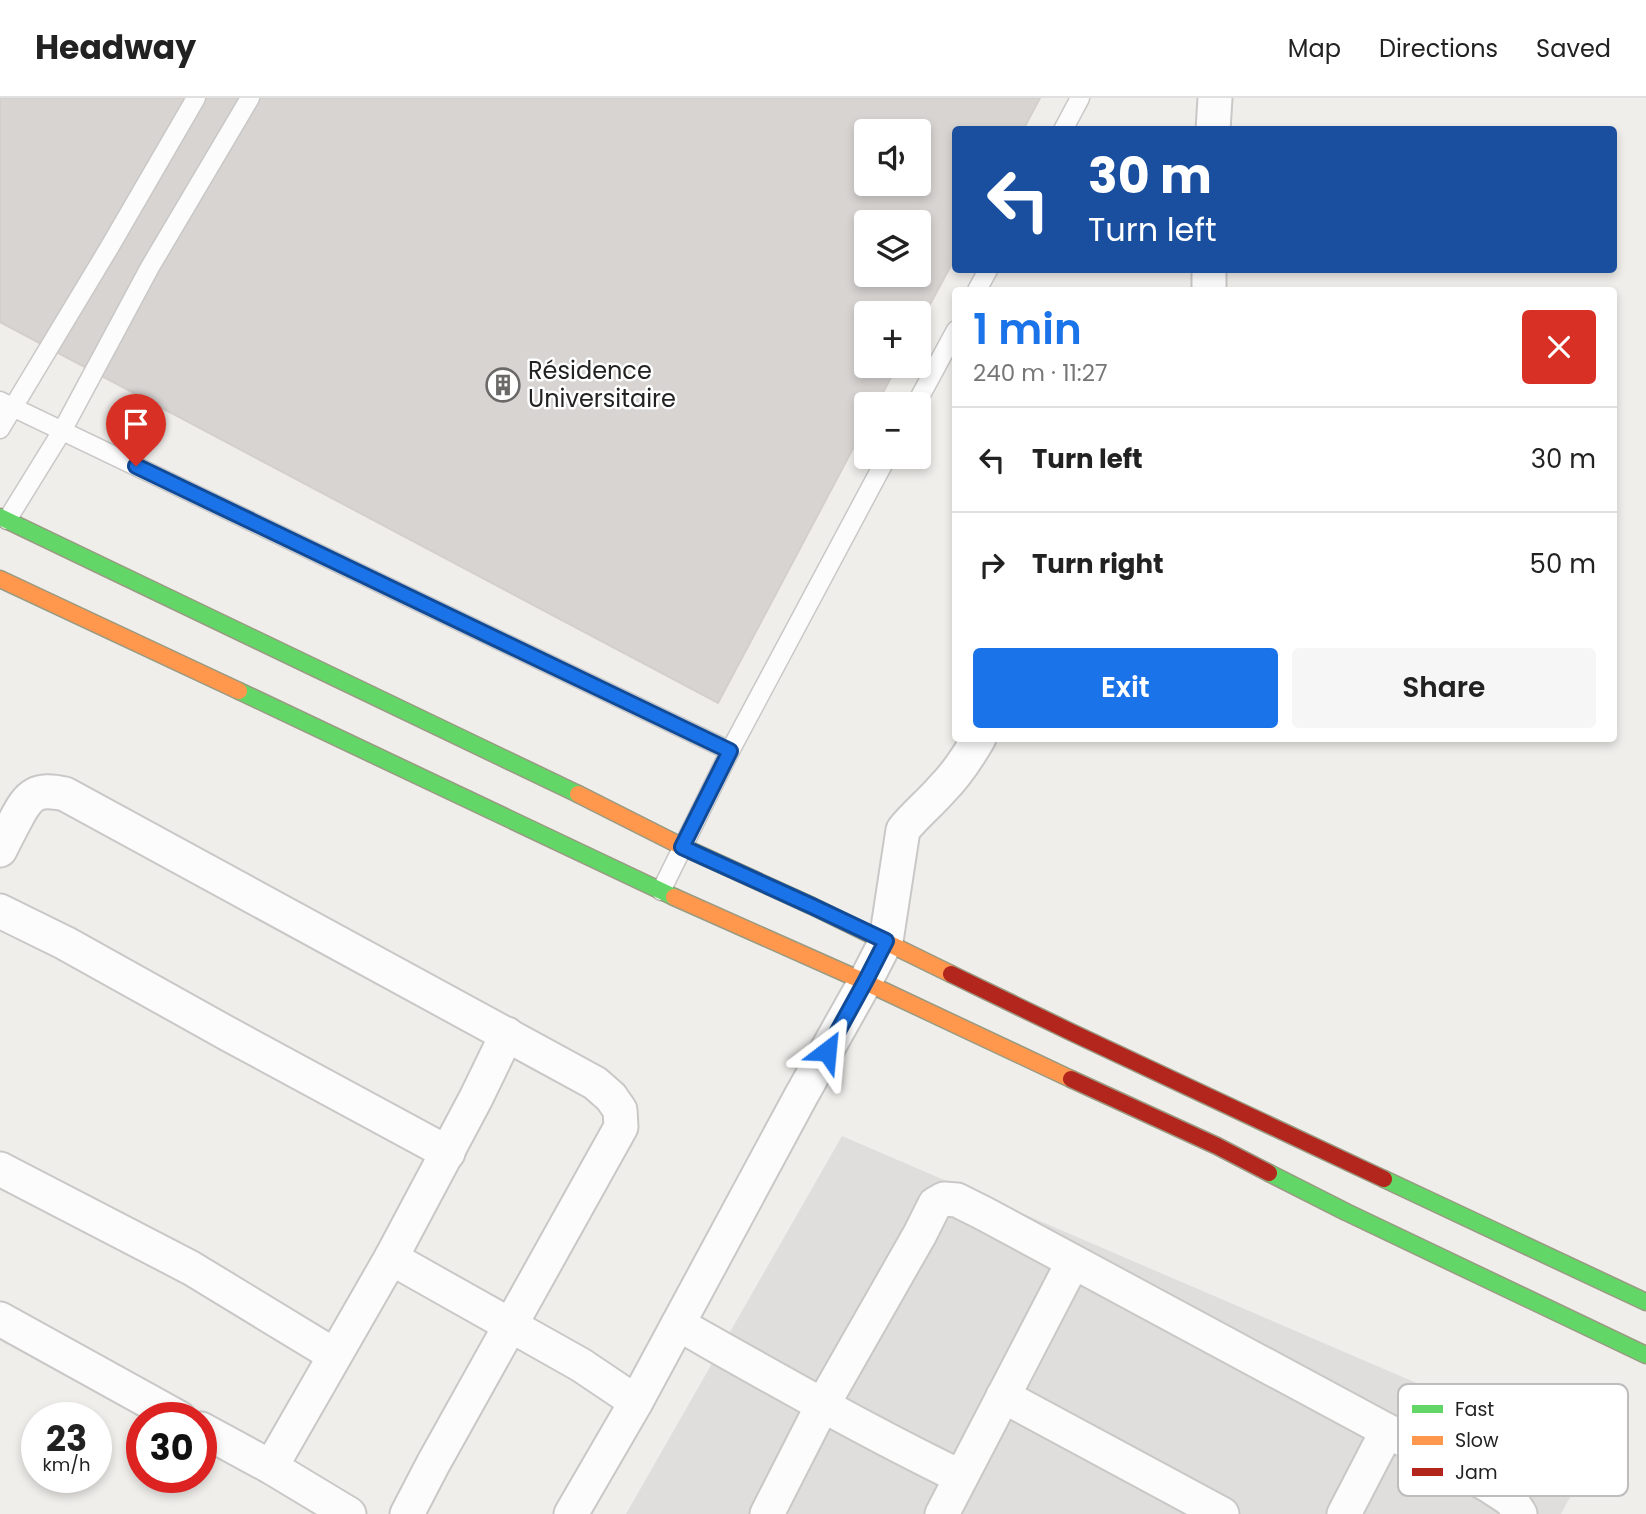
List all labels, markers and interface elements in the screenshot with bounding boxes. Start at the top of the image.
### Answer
text: Headway [35,24,196,71]
text: Map [1288,32,1341,65]
text: Directions [1379,32,1498,65]
text: Saved [1536,32,1611,65]
map controls [854,119,931,469]
button: sound [854,119,931,196]
text: 30 m [1088,142,1212,210]
icon: left [973,154,1064,245]
text: Turn left [1088,207,1217,252]
button: layers [854,210,931,287]
text: 1 min [973,300,1082,359]
button: + [854,301,931,378]
button: close [1522,310,1596,384]
place label: Résidence Universitaire [528,354,676,415]
text: 240 m · 11:27 [973,357,1108,389]
building icon: Résidence Universitaire [484,366,522,404]
button: − [854,392,931,469]
pin [106,394,166,466]
icon: arrive [117,405,155,443]
icon: left [973,441,1011,479]
text: Turn left [1032,441,1143,477]
text: 30 m [1531,441,1596,477]
icon: right [973,546,1011,584]
text: Turn right [1032,546,1164,582]
text: 50 m [1530,546,1596,582]
button: Exit [973,648,1278,728]
button: Share [1292,648,1596,728]
position arrow [790,1014,864,1088]
legend [1398,1384,1628,1496]
text: Fast [1455,1396,1494,1423]
speed limit sign: 30 [126,1402,217,1493]
text: 23 [46,1414,87,1463]
text: Slow [1455,1427,1499,1454]
text: km/h [43,1452,90,1477]
text: Jam [1455,1459,1497,1486]

